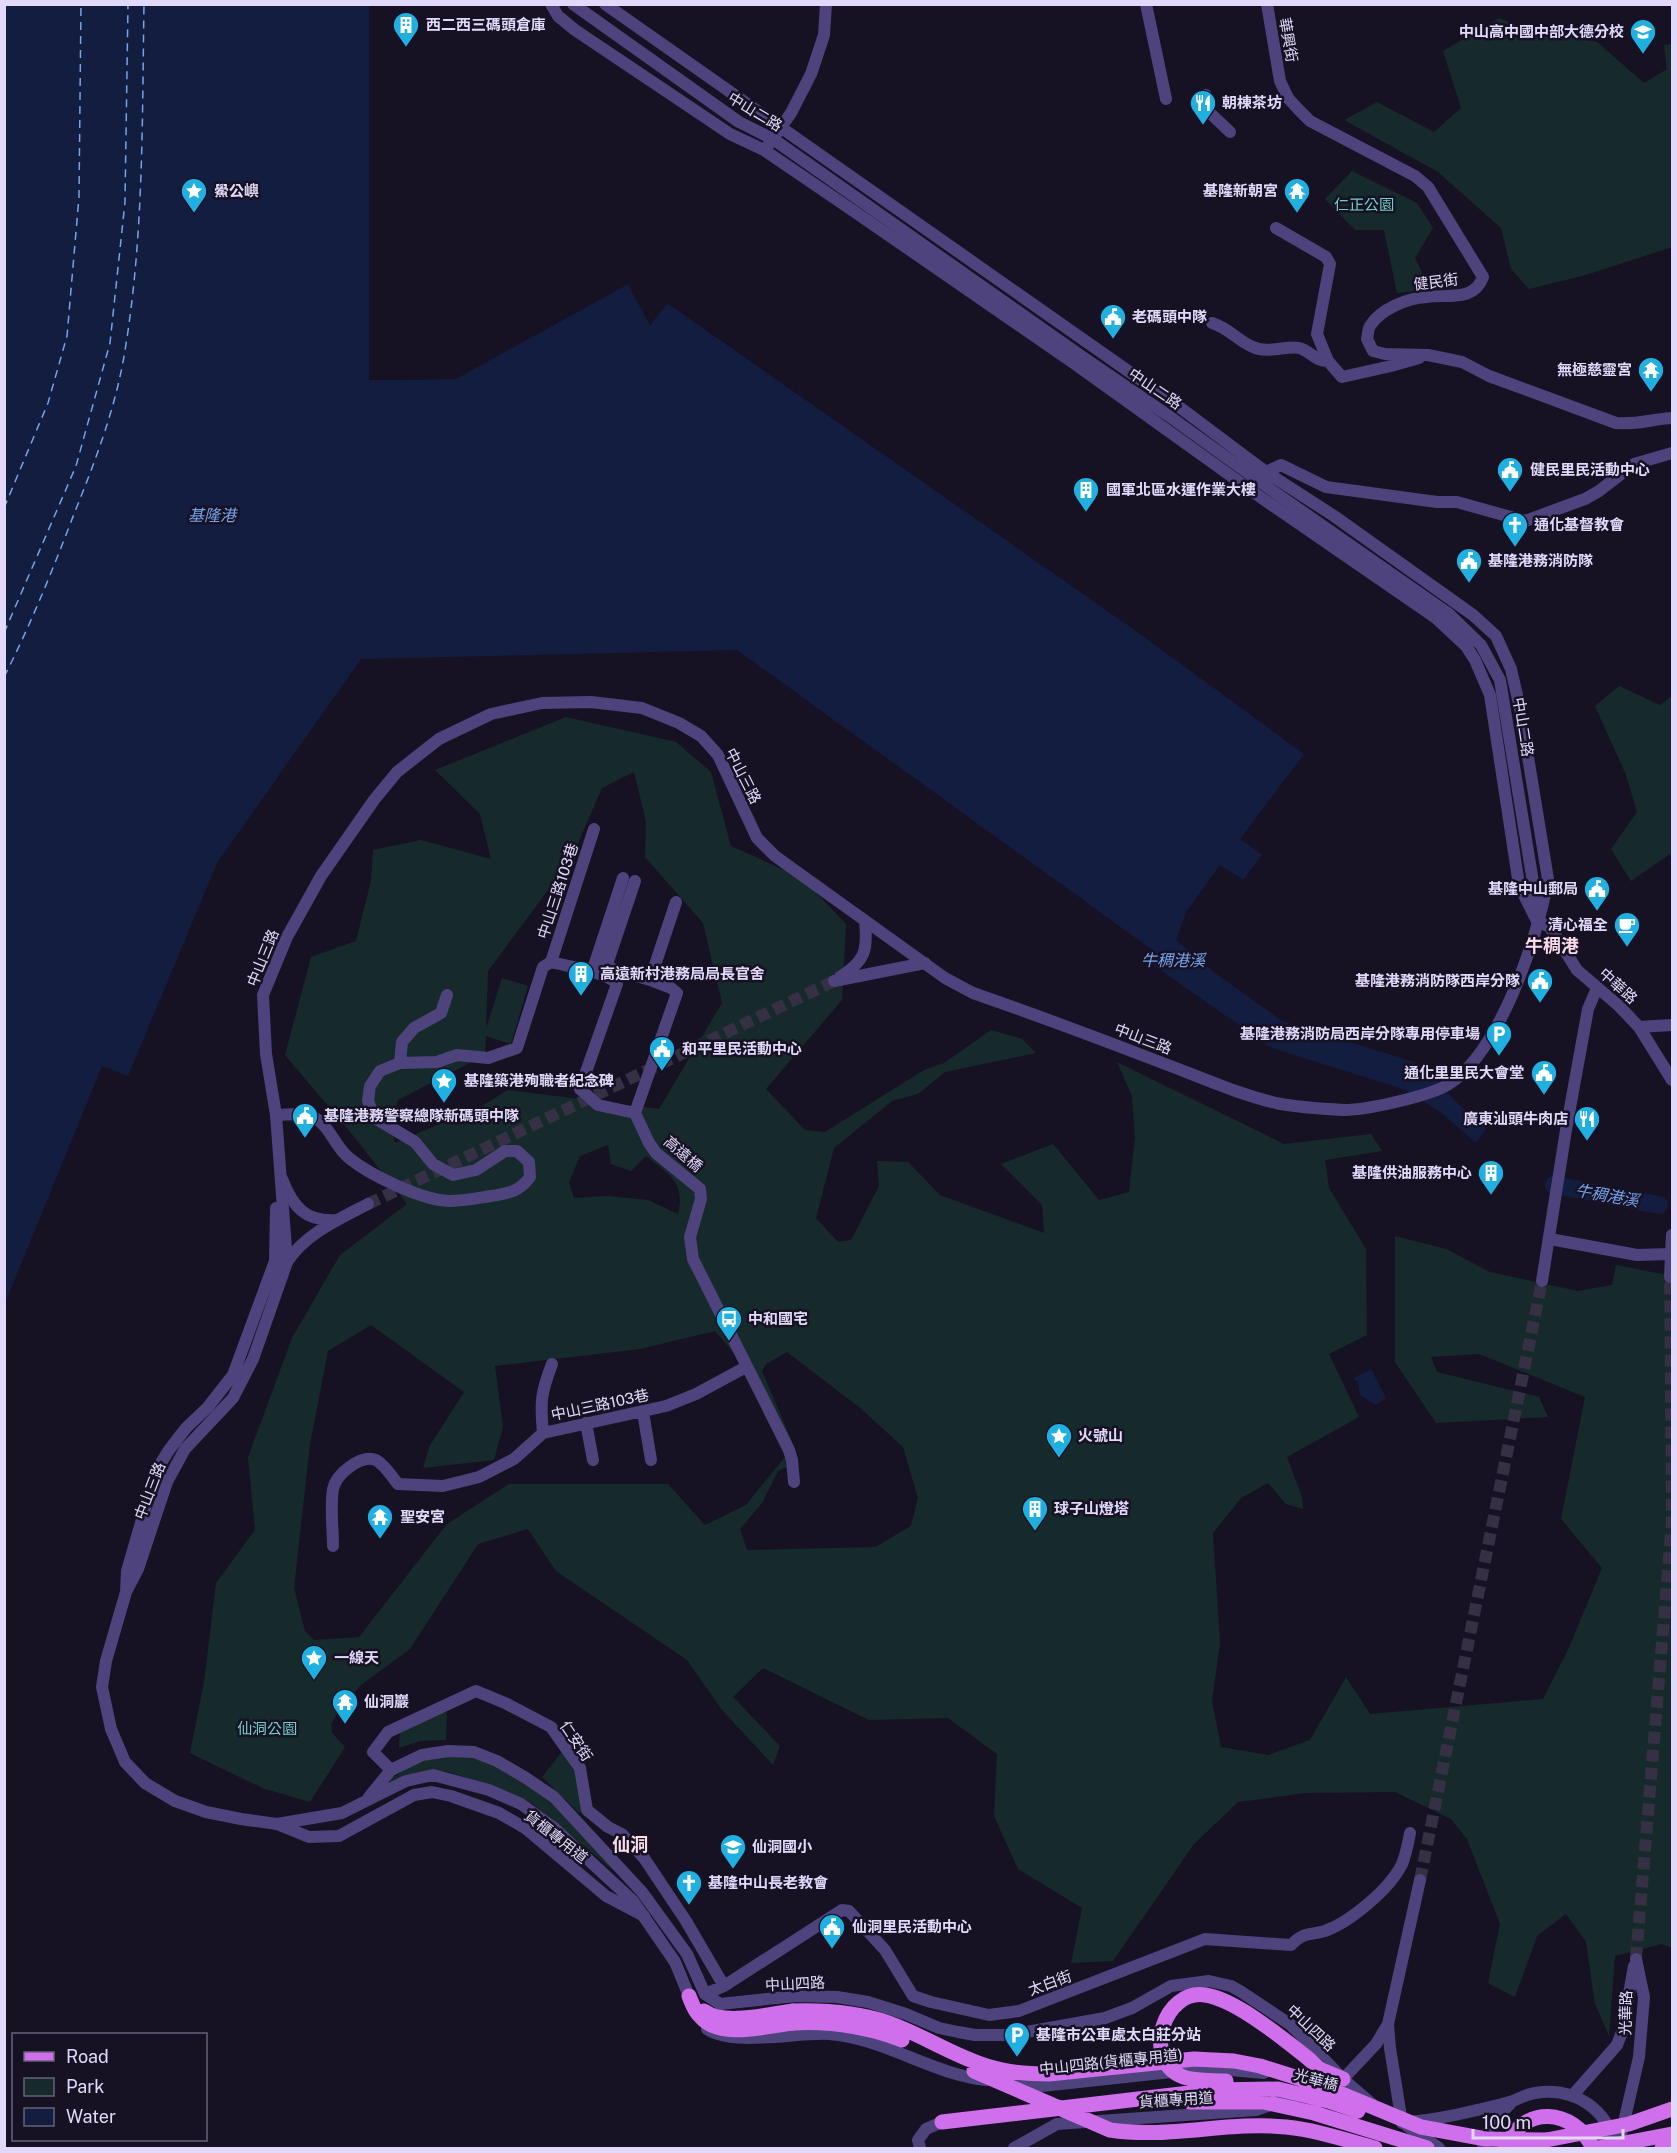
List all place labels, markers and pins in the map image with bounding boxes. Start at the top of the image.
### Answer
building icon: 西二西三碼頭倉庫 [391,10,421,48]
place label: 西二西三碼頭倉庫 [426,16,546,33]
school or university icon: 中山高中國中部大德分校 [1628,17,1658,55]
place label: 中山高中國中部大德分校 [1459,23,1624,40]
restaurant icon: 朝棟茶坊 [1188,88,1218,126]
place label: 朝棟茶坊 [1222,94,1282,111]
place icon: 鱟公嶼 [179,176,209,214]
temple icon: 基隆新朝宮 [1282,176,1312,214]
place label: 鱟公嶼 [214,182,259,199]
place label: 基隆新朝宮 [1203,182,1278,199]
public building icon: 老碼頭中隊 [1098,302,1128,340]
place label: 老碼頭中隊 [1132,308,1207,325]
temple icon: 無極慈靈宮 [1636,355,1666,393]
place label: 無極慈靈宮 [1557,361,1632,378]
public building icon: 健民里民活動中心 [1495,455,1525,493]
place label: 健民里民活動中心 [1530,461,1650,478]
building icon: 國軍北區水運作業大樓 [1071,475,1101,513]
place label: 國軍北區水運作業大樓 [1106,481,1256,498]
church icon: 通化基督教會 [1500,510,1530,548]
place label: 通化基督教會 [1534,516,1624,533]
public building icon: 基隆港務消防隊 [1454,546,1484,584]
place label: 基隆港務消防隊 [1488,552,1593,569]
public building icon: 基隆中山郵局 [1582,874,1612,912]
place label: 基隆中山郵局 [1488,880,1578,897]
cafe icon: 清心福全 [1612,910,1642,948]
place label: 清心福全 [1548,916,1608,933]
building icon: 高遠新村港務局局長官舍 [566,959,596,997]
place label: 高遠新村港務局局長官舍 [600,965,765,982]
public building icon: 基隆港務消防隊西岸分隊 [1525,966,1555,1004]
place label: 基隆港務消防隊西岸分隊 [1355,972,1520,989]
parking icon: 基隆港務消防局西岸分隊專用停車場 [1484,1019,1514,1057]
place label: 基隆港務消防局西岸分隊專用停車場 [1240,1025,1480,1042]
public building icon: 和平里民活動中心 [647,1034,677,1072]
place label: 和平里民活動中心 [682,1040,802,1057]
public building icon: 通化里里民大會堂 [1529,1058,1559,1096]
place label: 通化里里民大會堂 [1404,1064,1524,1081]
place icon: 基隆築港殉職者紀念碑 [429,1066,459,1104]
place label: 基隆築港殉職者紀念碑 [464,1072,614,1089]
public building icon: 基隆港務警察總隊新碼頭中隊 [290,1101,320,1139]
restaurant icon: 廣東汕頭牛肉店 [1572,1104,1602,1142]
place label: 基隆港務警察總隊新碼頭中隊 [324,1107,519,1124]
place label: 廣東汕頭牛肉店 [1463,1110,1568,1127]
building icon: 基隆供油服務中心 [1476,1158,1506,1196]
place label: 基隆供油服務中心 [1352,1164,1472,1181]
bus stop icon: 中和國宅 [714,1304,744,1342]
place label: 中和國宅 [748,1310,808,1327]
place icon: 火號山 [1044,1421,1074,1459]
place label: 火號山 [1078,1427,1123,1444]
building icon: 球子山燈塔 [1020,1494,1050,1532]
place label: 球子山燈塔 [1054,1500,1129,1517]
temple icon: 聖安宮 [365,1502,395,1540]
place label: 聖安宮 [400,1508,445,1525]
place icon: 一線天 [299,1643,329,1681]
place label: 一線天 [334,1649,379,1666]
temple icon: 仙洞巖 [330,1687,360,1725]
place label: 仙洞巖 [364,1693,409,1710]
school or university icon: 仙洞國小 [718,1832,748,1870]
place label: 仙洞國小 [752,1838,813,1855]
church icon: 基隆中山長老教會 [674,1868,704,1906]
place label: 基隆中山長老教會 [708,1874,828,1891]
public building icon: 仙洞里民活動中心 [817,1912,847,1950]
place label: 仙洞里民活動中心 [852,1918,972,1935]
parking icon: 基隆市公車處太白莊分站 [1002,2020,1032,2058]
place label: 基隆市公車處太白莊分站 [1036,2026,1201,2043]

